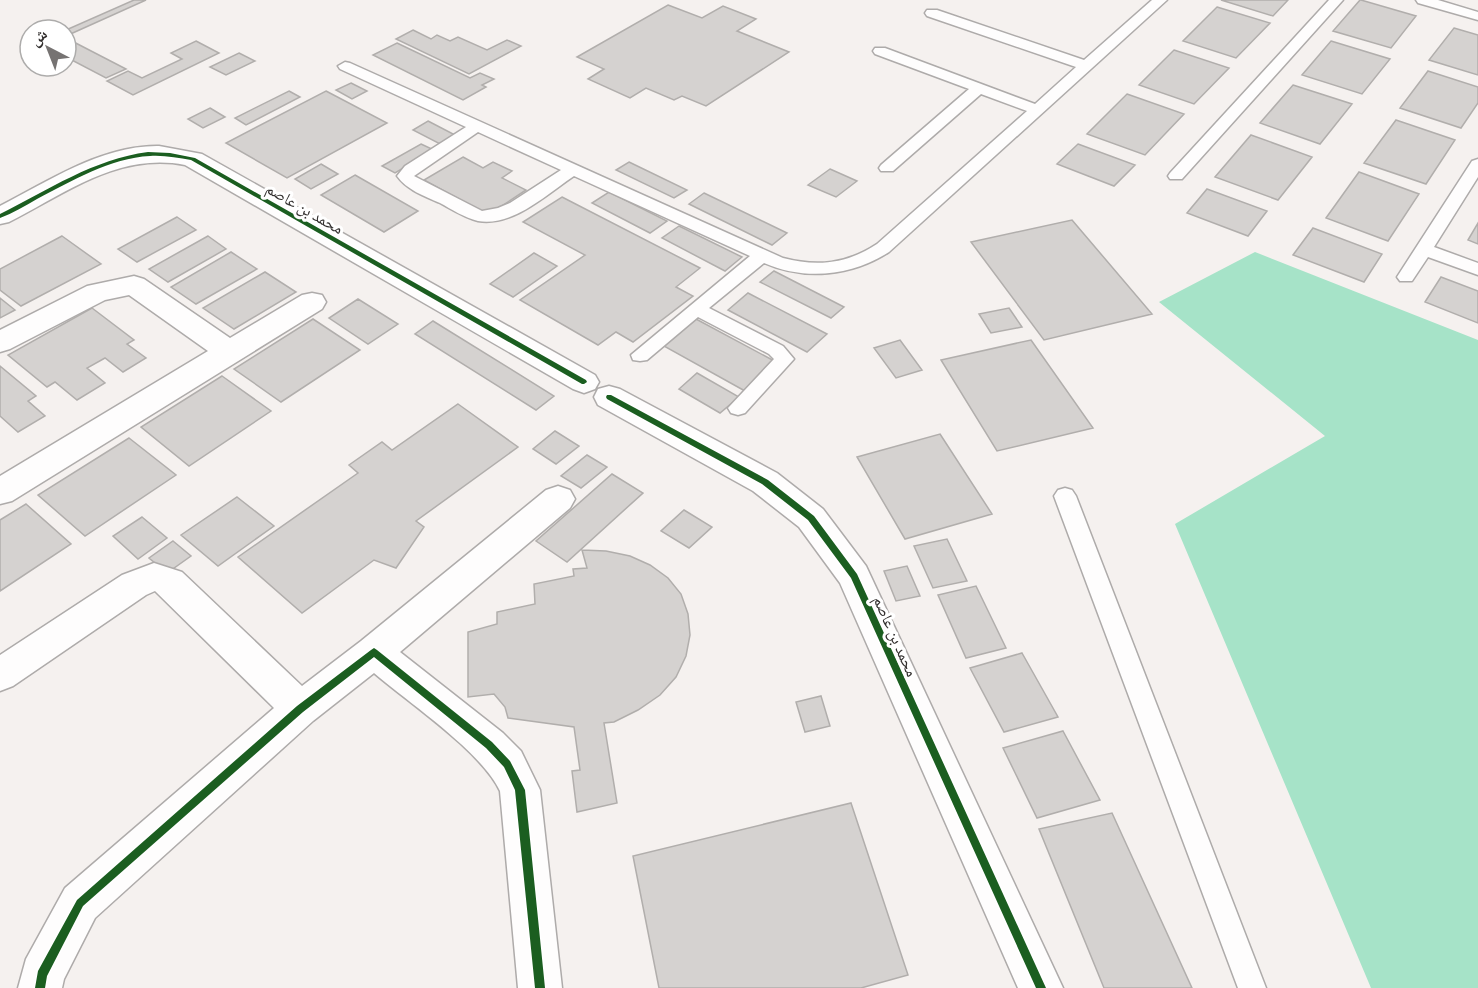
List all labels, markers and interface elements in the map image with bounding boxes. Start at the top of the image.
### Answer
north arrow [18,18,78,78]
text: ش [25,24,51,50]
street label: محمد بن عاصم [262,178,347,239]
street label: محمد بن عاصم [868,593,923,680]

